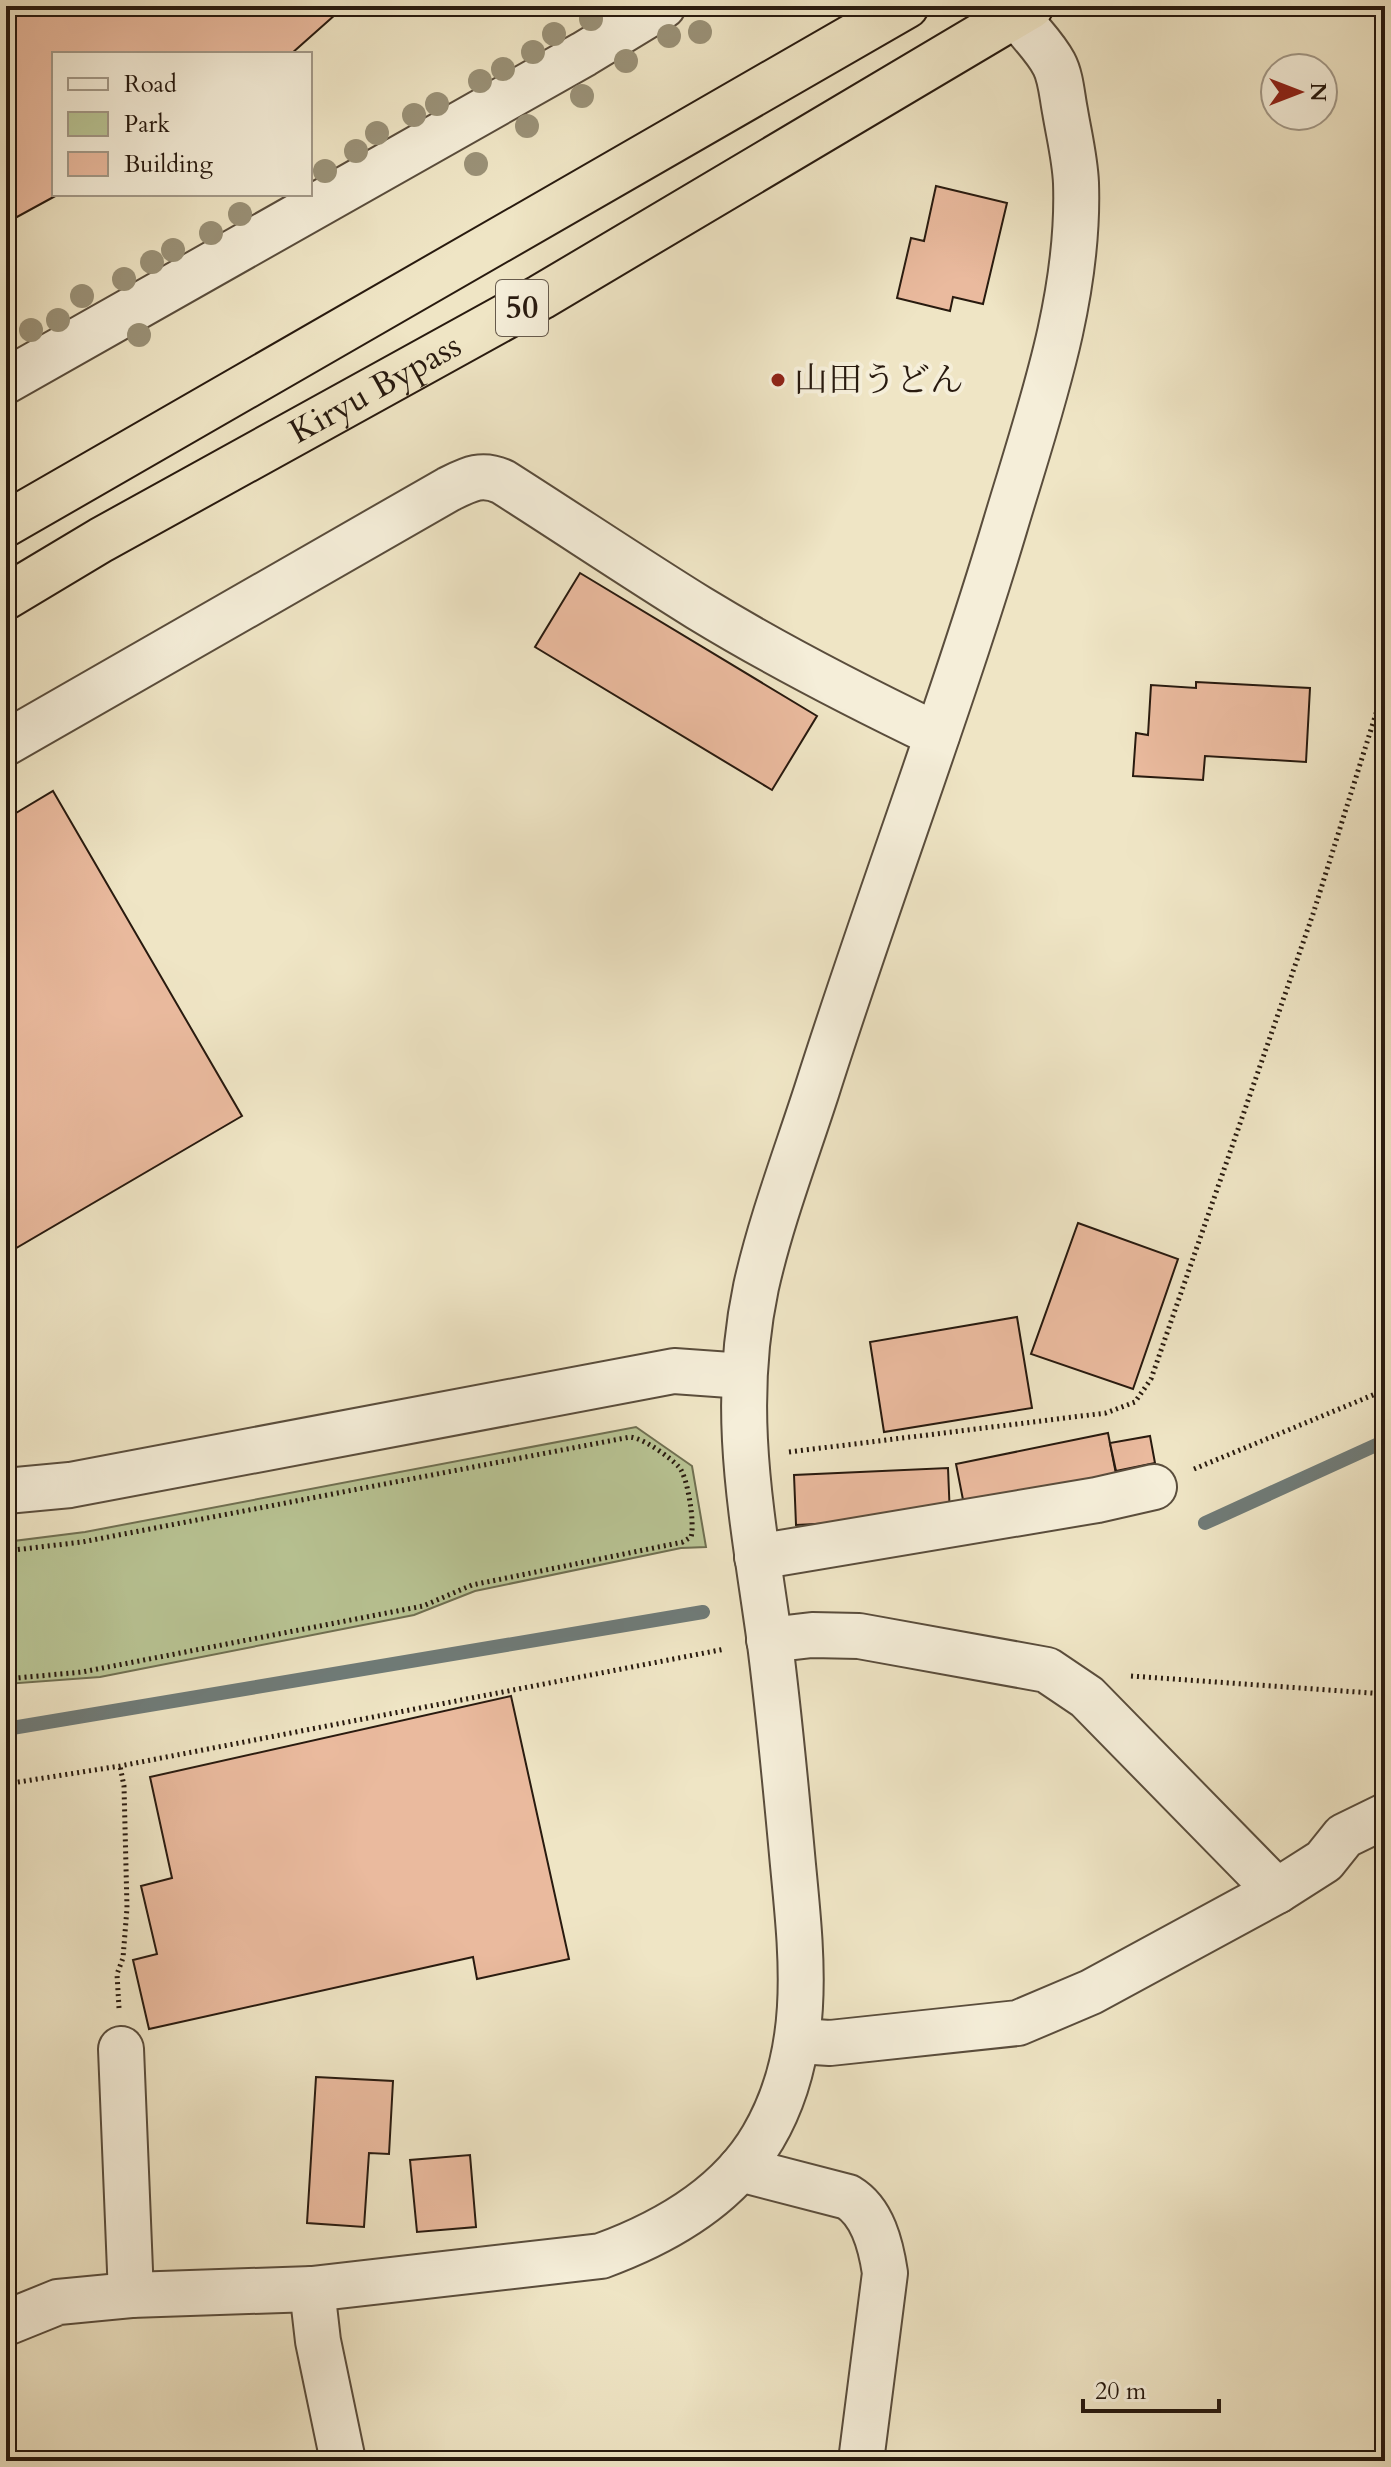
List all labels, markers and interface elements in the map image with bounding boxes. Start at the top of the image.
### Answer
legend [52,52,312,196]
north arrow [1259,52,1339,132]
text: Road [124,68,177,101]
text: N [1303,82,1333,102]
text: Park [124,108,170,141]
text: Building [124,148,214,181]
road number: 50 [496,280,548,336]
street label: Kiryu Bypass [281,323,469,455]
place label: 山田うどん [794,357,964,403]
marker: 山田うどん [769,371,787,389]
scale bar [1083,2363,1219,2413]
text: 20 m [1095,2375,1147,2408]

